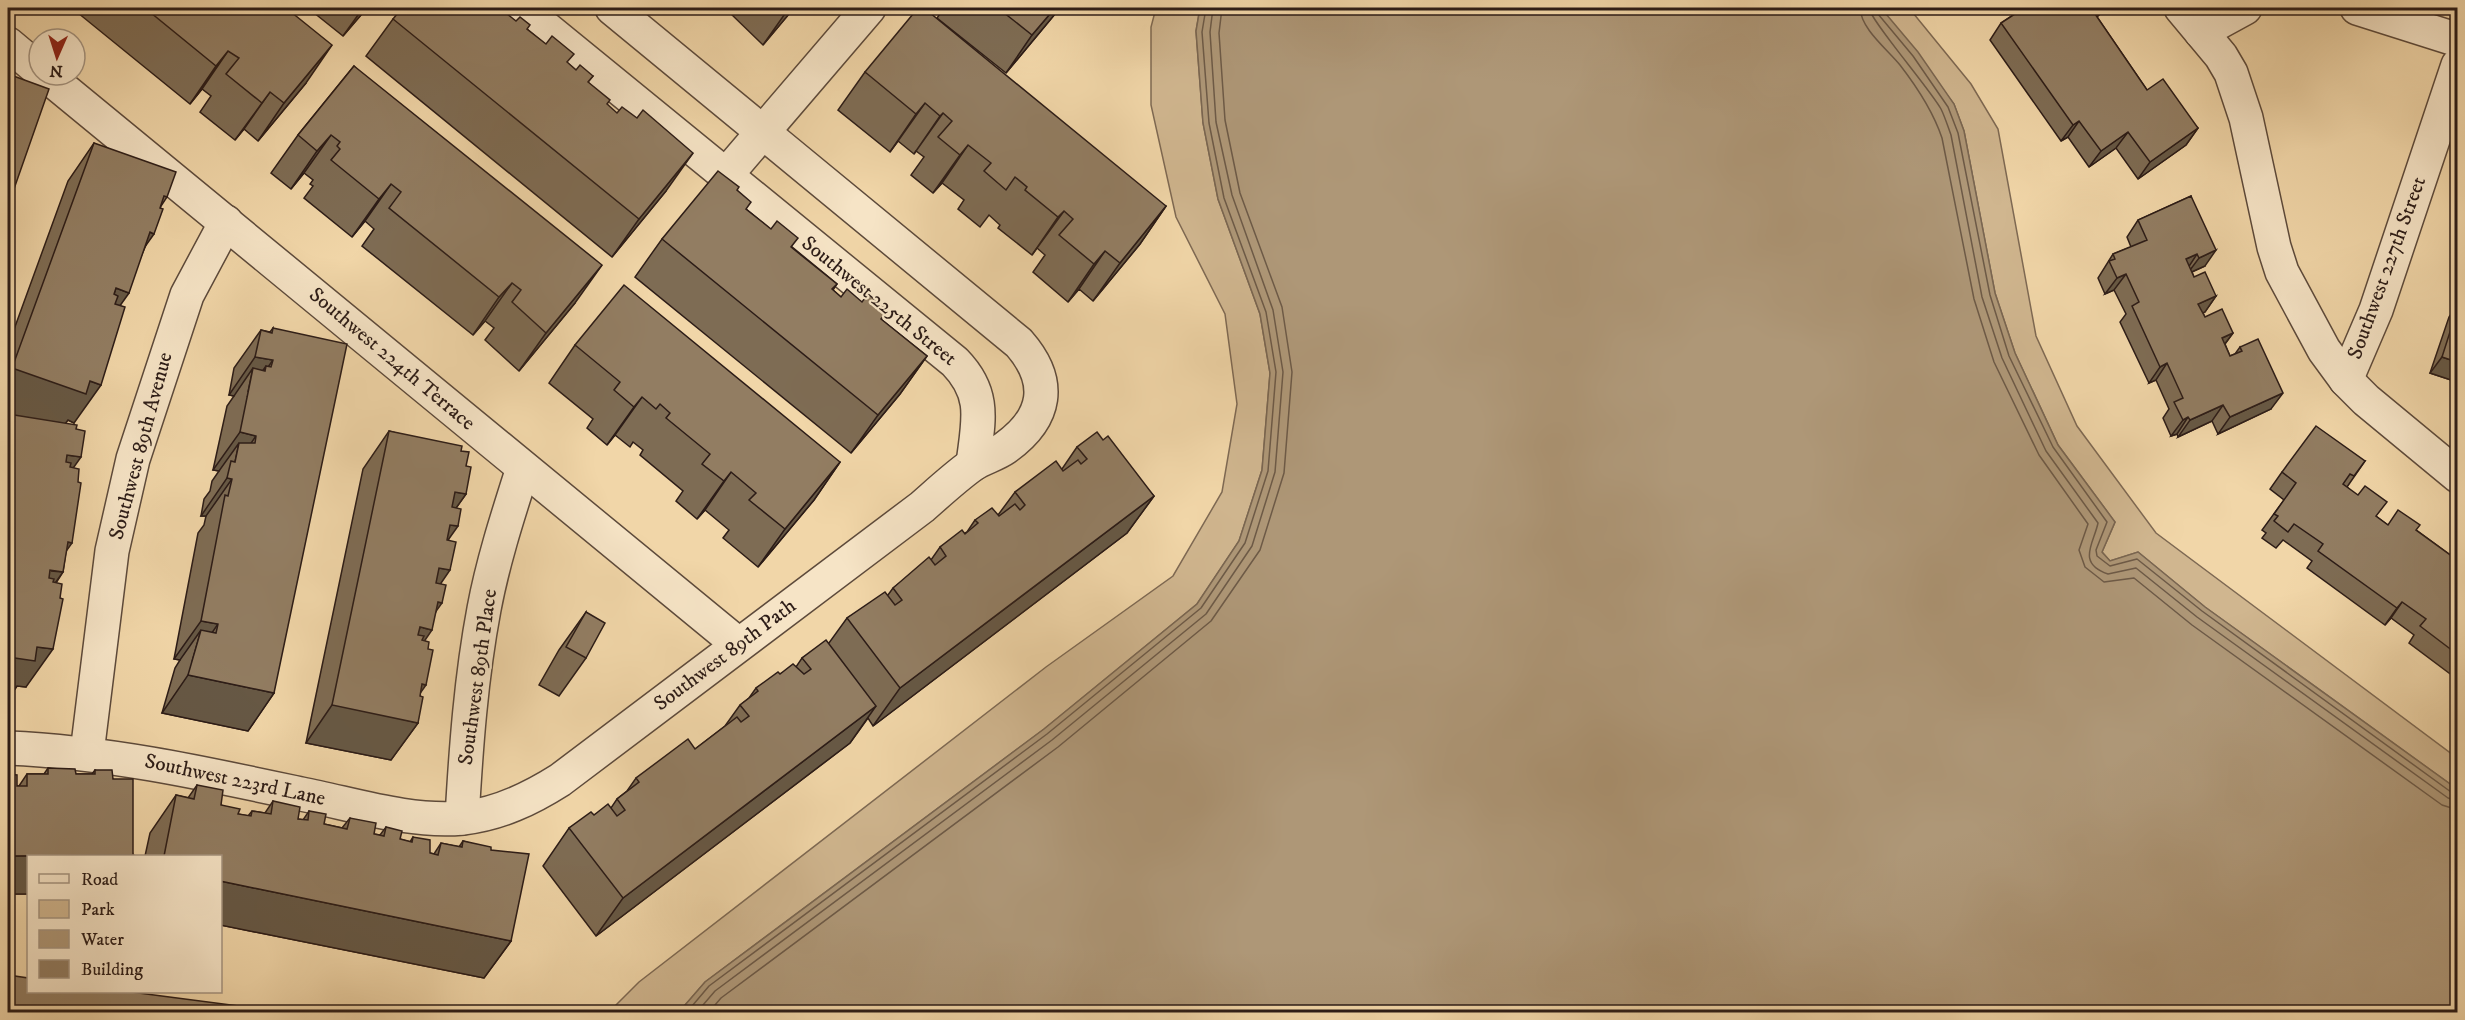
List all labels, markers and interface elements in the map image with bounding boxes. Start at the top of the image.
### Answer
north arrow [27,27,87,87]
text: N [49,61,63,81]
street label: Southwest 227th Street [2342,173,2432,363]
street label: Southwest 225th Street [796,230,962,372]
street label: Southwest 224th Terrace [304,282,481,436]
street label: Southwest 89th Avenue [103,349,179,543]
street label: Southwest 89th Place [453,587,503,767]
street label: Southwest 89th Path [649,593,801,717]
street label: Southwest 223rd Lane [142,748,328,812]
legend [27,855,222,993]
text: Road [81,869,118,891]
text: Park [81,899,115,921]
text: Water [80,929,124,951]
text: Building [81,959,143,981]

